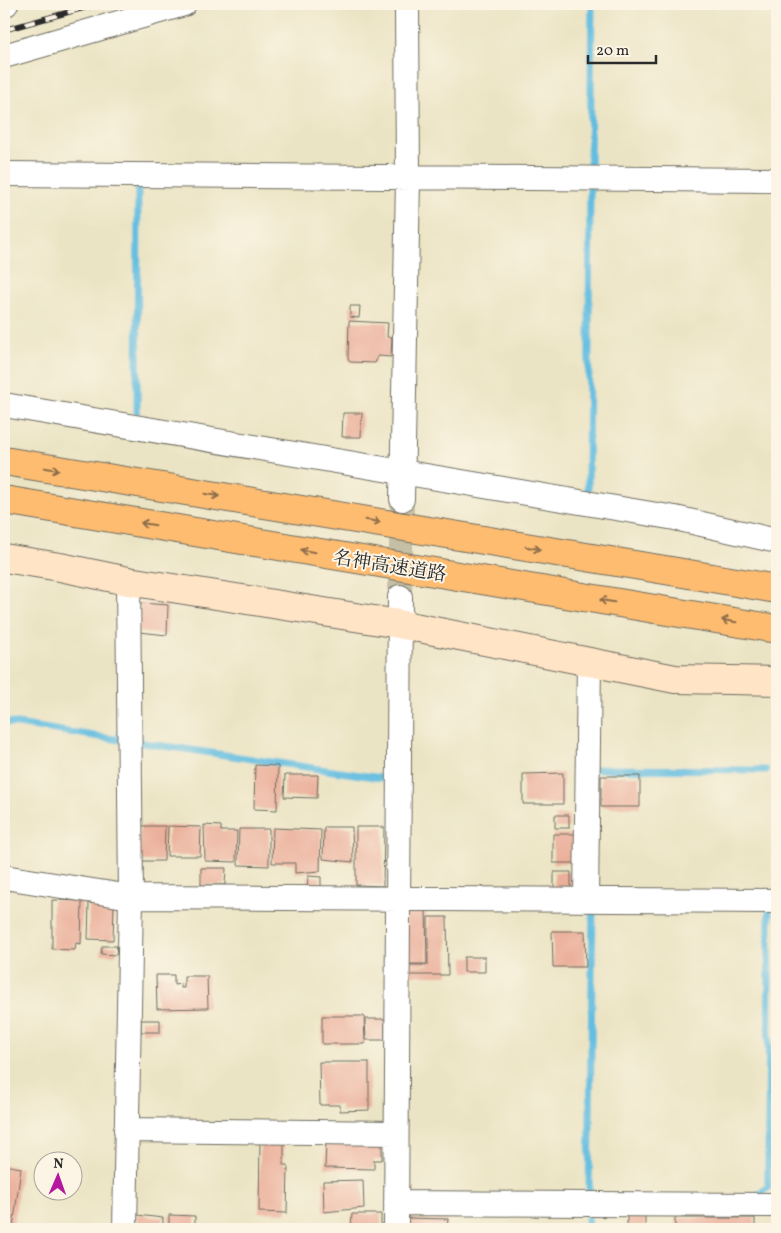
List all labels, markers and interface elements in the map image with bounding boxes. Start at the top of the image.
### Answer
scale bar [588,32,656,64]
text: 20 m [596,41,629,62]
one-way arrow [44,464,60,474]
one-way arrow [204,490,220,500]
one-way arrow [364,516,380,526]
one-way arrow [140,519,156,529]
one-way arrow [525,543,541,553]
one-way arrow [301,545,317,555]
street label: 名神高速道路 [331,545,448,589]
one-way arrow [599,595,615,605]
one-way arrow [722,616,738,626]
north arrow [32,1150,82,1200]
text: N [53,1155,64,1174]

